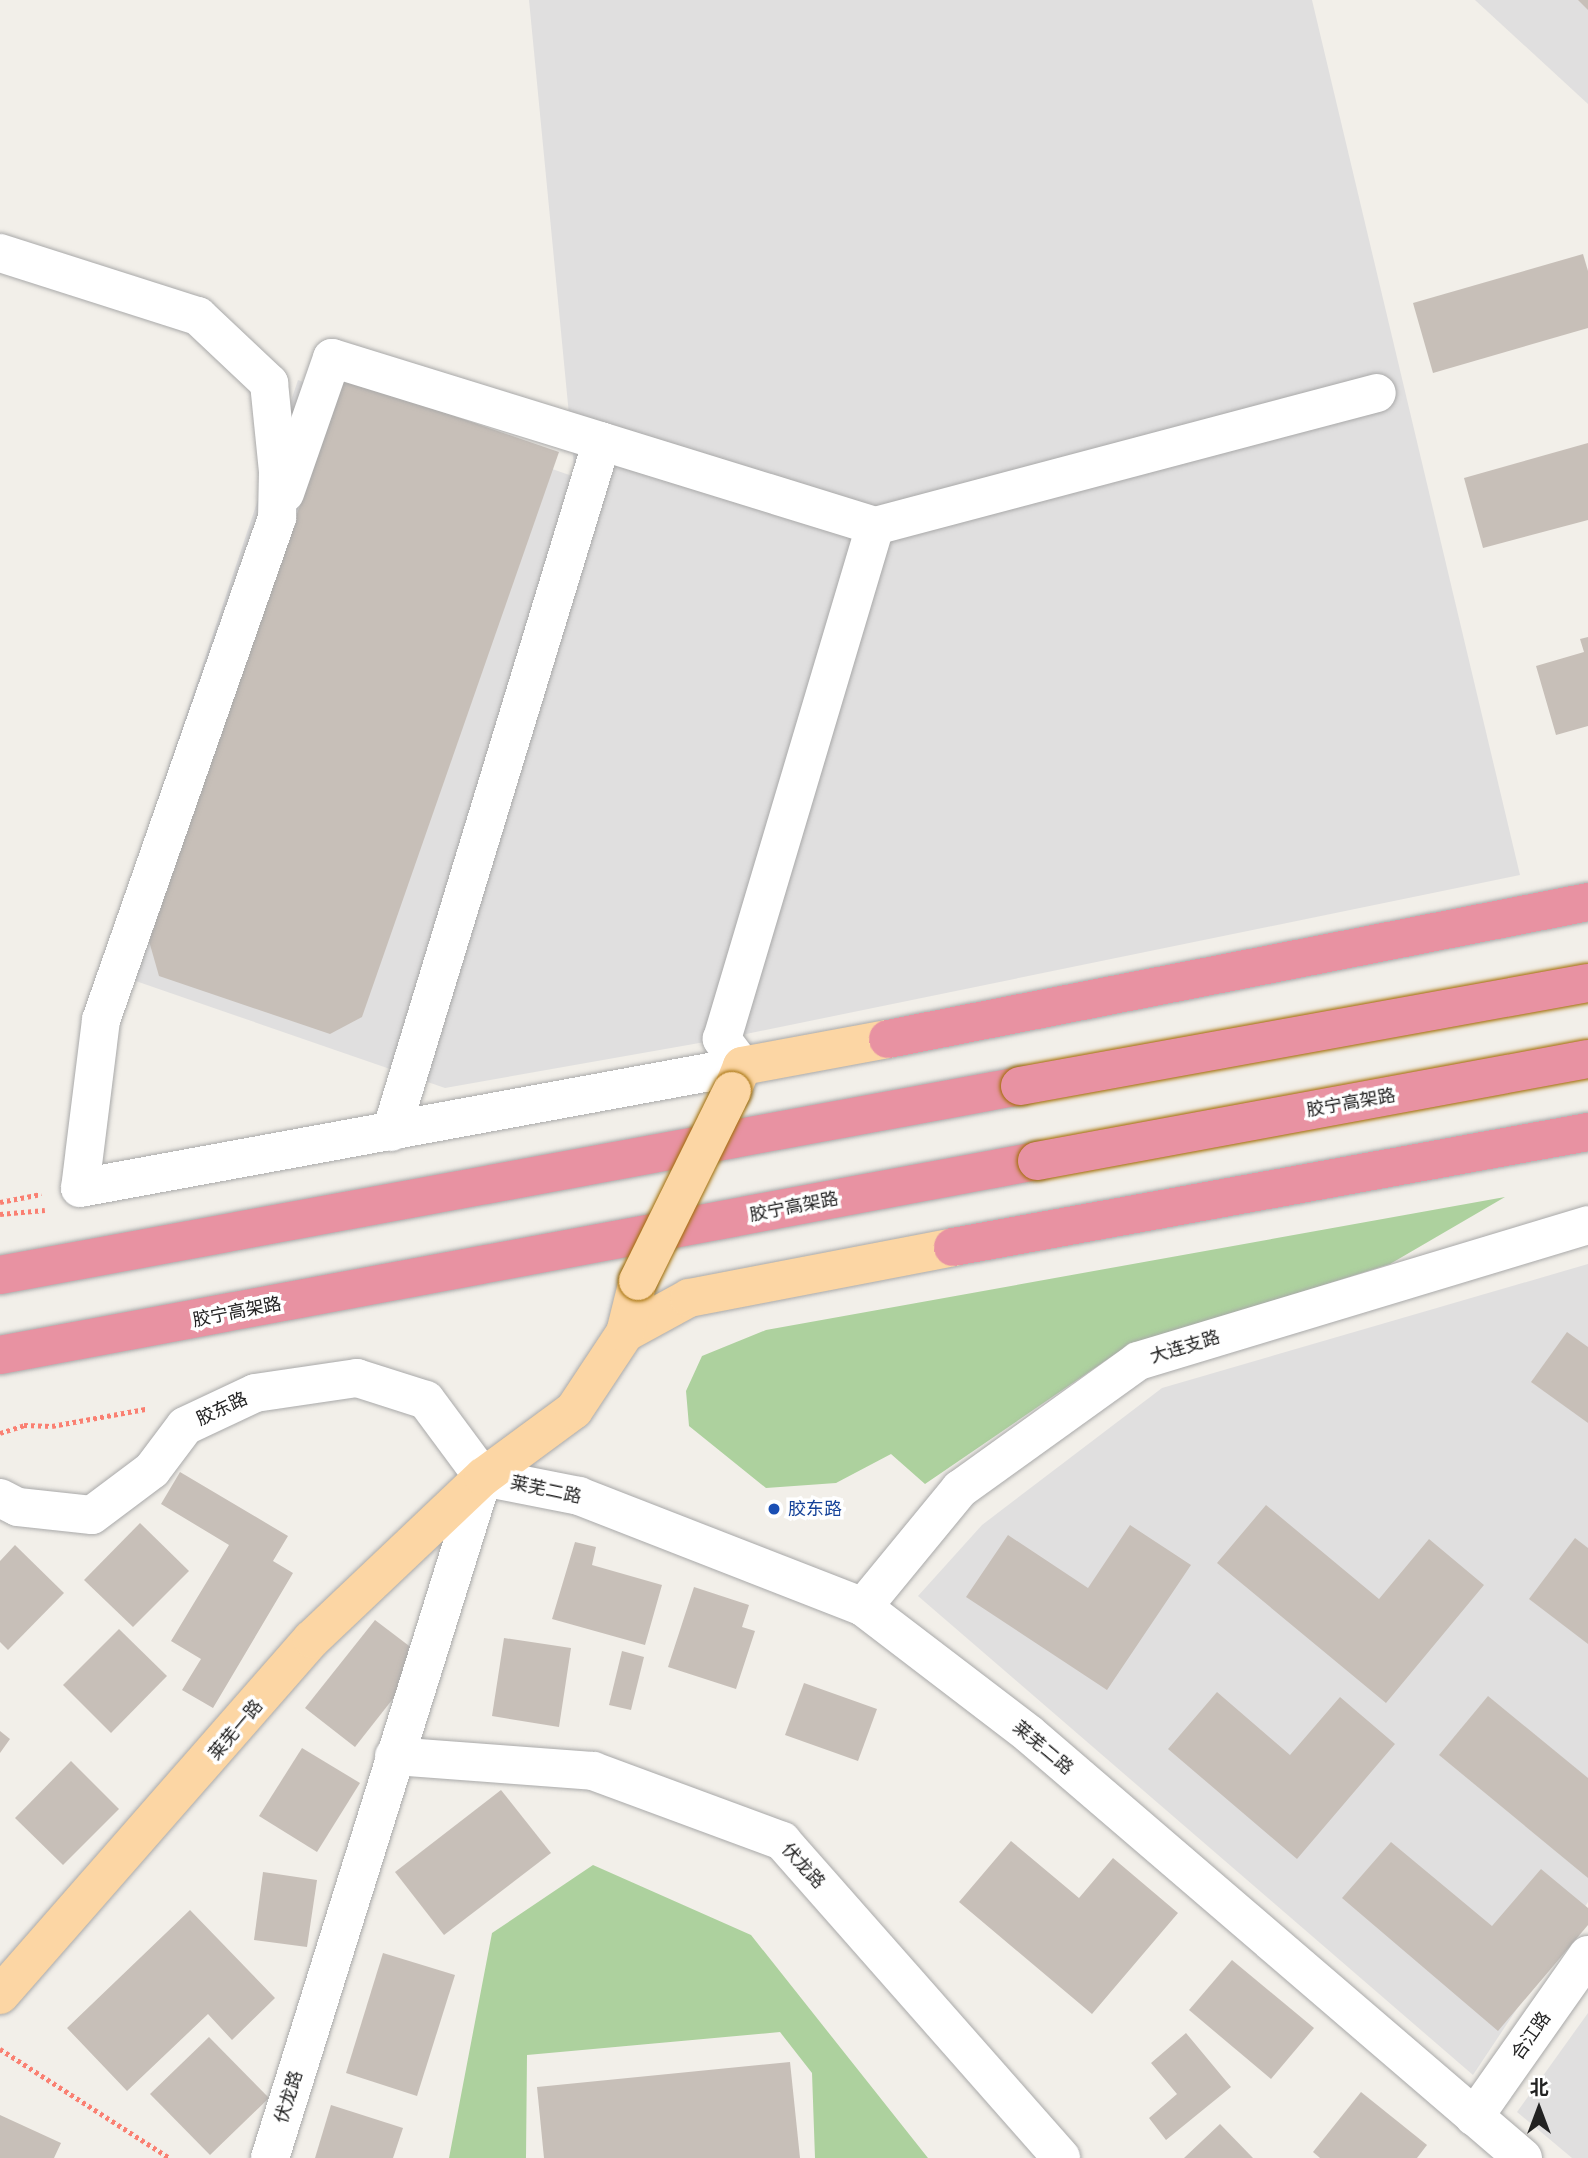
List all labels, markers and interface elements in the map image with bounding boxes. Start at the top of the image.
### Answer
street label: 胶宁高架路 [1305,1085,1397,1121]
street label: 胶宁高架路 [748,1188,840,1226]
street label: 胶宁高架路 [191,1293,283,1331]
street label: 大连支路 [1147,1326,1223,1368]
street label: 胶东路 [193,1388,251,1430]
street label: 莱芜二路 [509,1472,583,1508]
place label: 胶东路 [788,1498,842,1520]
marker: 胶东路 [766,1501,782,1517]
street label: 莱芜一路 [205,1695,267,1765]
street label: 莱芜二路 [1008,1717,1078,1779]
street label: 伏龙路 [777,1839,829,1893]
street label: 合江路 [1507,2008,1555,2064]
street label: 伏龙路 [271,2068,307,2126]
north arrow [1504,2074,1574,2144]
text: 北 [1529,2076,1549,2099]

